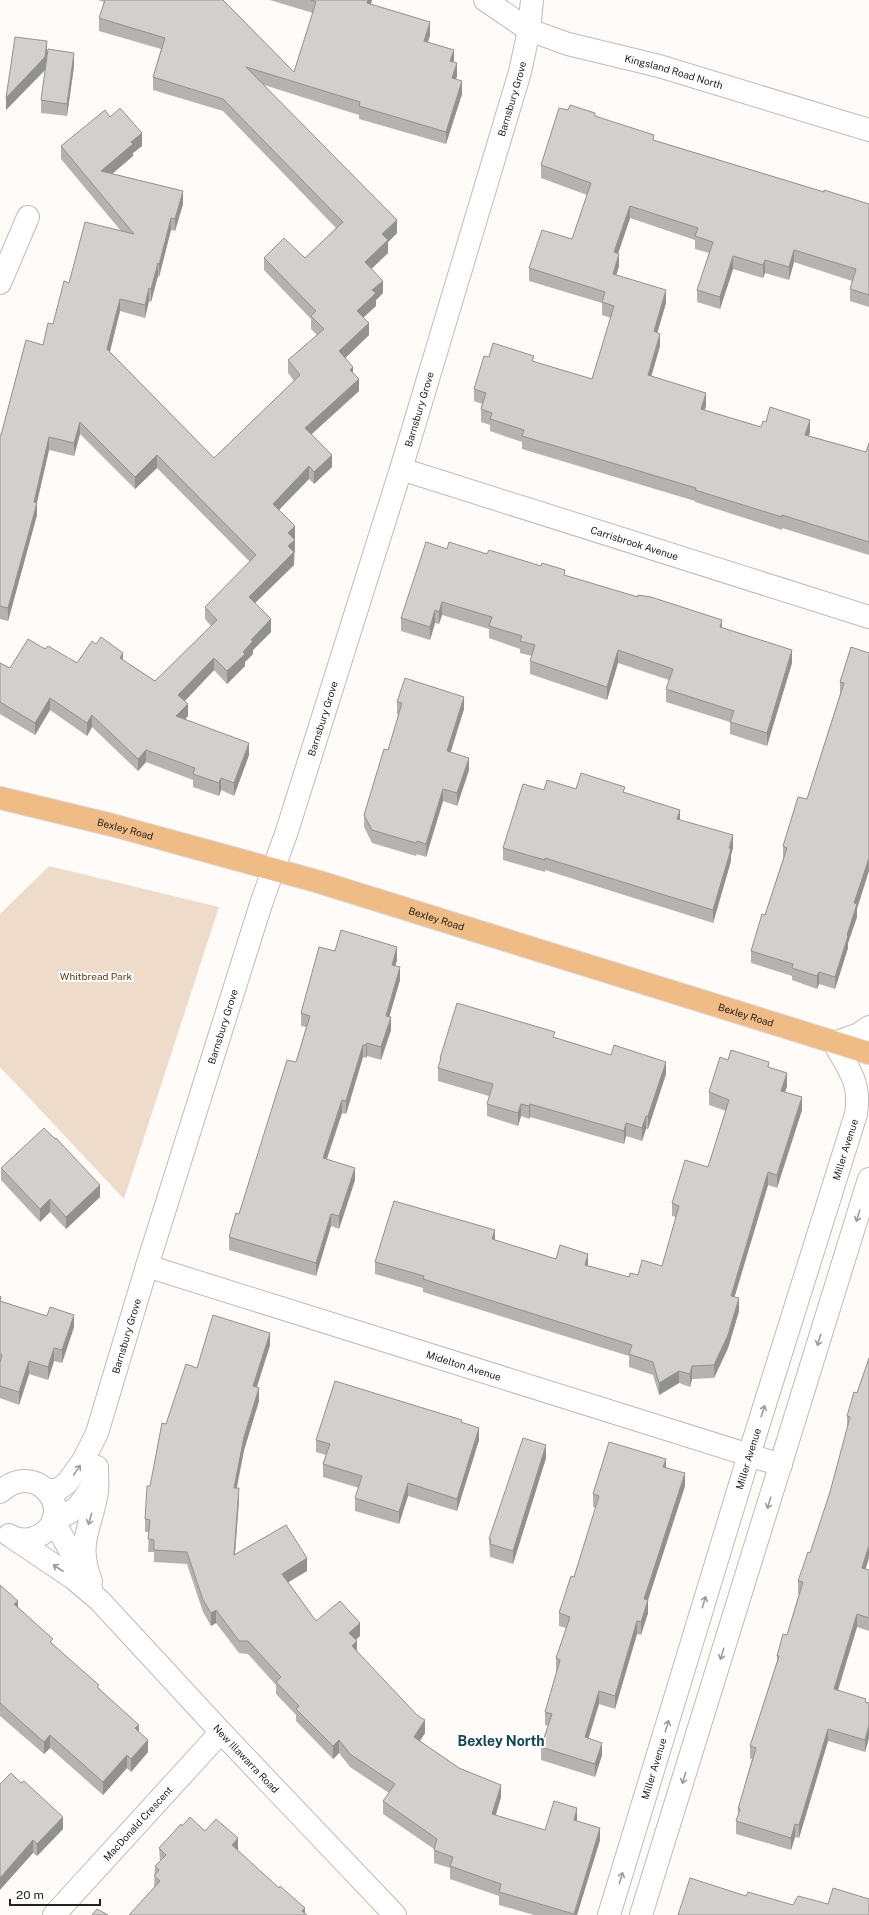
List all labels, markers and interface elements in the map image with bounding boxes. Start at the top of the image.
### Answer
street label: Kingsland Road North [623,52,725,91]
street label: Barnsbury Grove [495,60,528,138]
street label: Barnsbury Grove [402,370,436,448]
street label: Carrisbrook Avenue [589,523,680,562]
street label: Barnsbury Grove [305,679,340,757]
street label: Bexley Road [96,816,155,842]
street label: Bexley Road [407,904,466,933]
park label: Whitbread Park [60,970,133,982]
street label: Barnsbury Grove [205,987,240,1066]
street label: Bexley Road [717,1000,775,1029]
street label: Miller Avenue [830,1117,860,1182]
one-way arrow [853,1210,861,1222]
street label: Barnsbury Grove [109,1297,143,1375]
one-way arrow [815,1334,822,1347]
street label: Midelton Avenue [425,1348,503,1383]
one-way arrow [760,1404,767,1417]
street label: Miller Avenue [733,1426,763,1491]
one-way arrow [73,1465,81,1476]
one-way arrow [765,1496,772,1509]
one-way arrow [86,1512,93,1525]
one-way arrow [53,1564,64,1572]
one-way arrow [701,1596,708,1609]
one-way arrow [718,1647,725,1660]
one-way arrow [664,1720,671,1733]
street label: New Illawarra Road [211,1722,282,1795]
district label: Bexley North [457,1733,545,1749]
street label: Miller Avenue [639,1736,669,1801]
one-way arrow [680,1771,687,1784]
street label: MacDonald Crescent [101,1784,175,1863]
one-way arrow [618,1871,625,1884]
scale bar [10,1881,100,1907]
text: 20 m [16,1888,44,1902]

